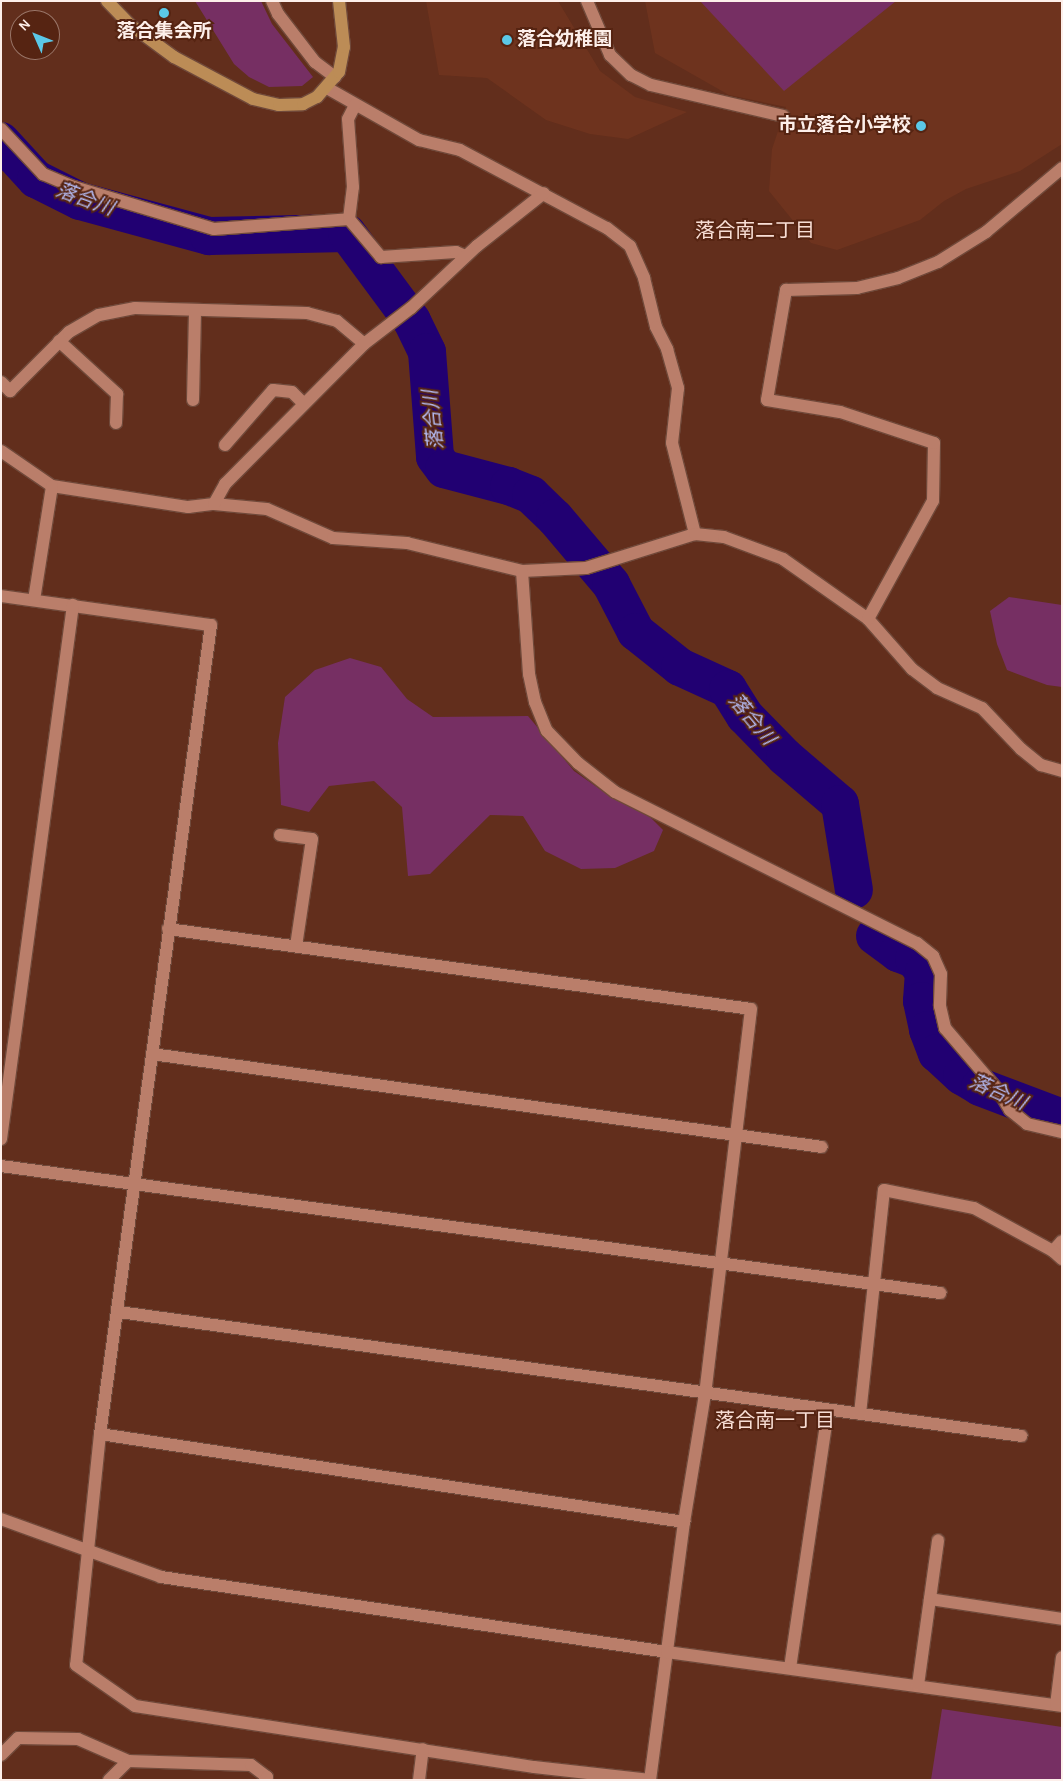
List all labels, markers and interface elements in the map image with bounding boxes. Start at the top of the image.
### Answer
marker: 落合集会所 [158,7,170,19]
north arrow [10,10,60,60]
text: N [15,15,34,34]
place label: 落合集会所 [117,21,211,43]
place label: 落合幼稚園 [517,29,612,51]
marker: 落合幼稚園 [501,34,513,46]
place label: 市立落合小学校 [778,115,911,137]
marker: 市立落合小学校 [915,120,927,132]
water label: 落合川 [53,177,117,221]
district label: 落合南二丁目 [695,218,815,242]
water label: 落合川 [418,389,448,451]
water label: 落合川 [724,688,780,750]
water label: 落合川 [966,1069,1030,1115]
district label: 落合南一丁目 [715,1408,835,1432]

